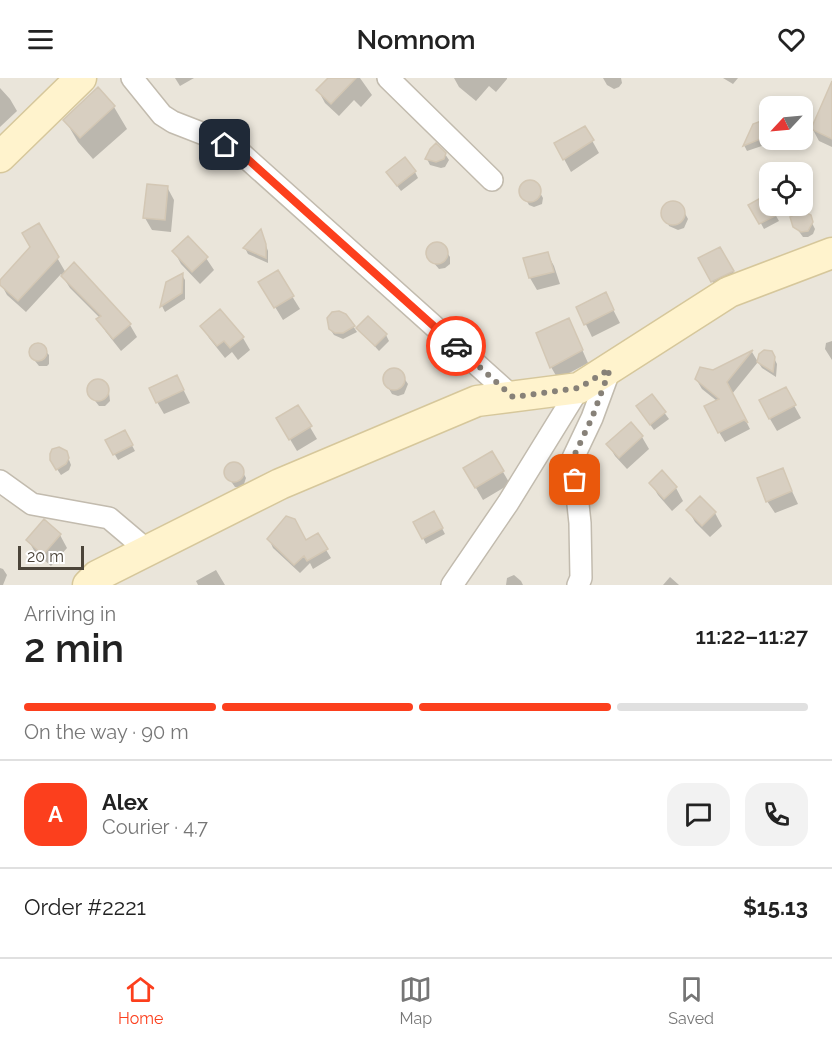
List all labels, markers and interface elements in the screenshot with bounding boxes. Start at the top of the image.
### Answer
icon: menu [24,23,57,56]
icon: heart [775,23,808,56]
text: Nomnom [356,24,476,55]
north arrow [759,96,813,150]
map controls [759,96,813,216]
pin [199,119,250,170]
icon: home [208,128,241,161]
button: locate [759,162,813,216]
courier [426,316,486,376]
icon: car [440,330,473,363]
pin [549,454,600,505]
icon: bag [558,463,591,496]
scale bar [18,543,84,570]
text: 20 m [27,547,64,566]
text: Arriving in [24,602,116,626]
text: 11:22–11:27 [695,623,808,649]
text: 2 min [24,625,124,671]
text: On the way · 90 m [24,720,189,744]
button: chat [667,783,730,846]
button: phone [745,783,808,846]
text: Alex [102,789,148,815]
text: A [48,801,63,827]
text: Courier · 4.7 [102,815,208,839]
text: Order #2221 [24,894,146,920]
text: $15.13 [743,894,808,920]
tab: Home [118,973,163,1028]
tab: Map [399,973,432,1028]
tab: Saved [668,973,714,1028]

